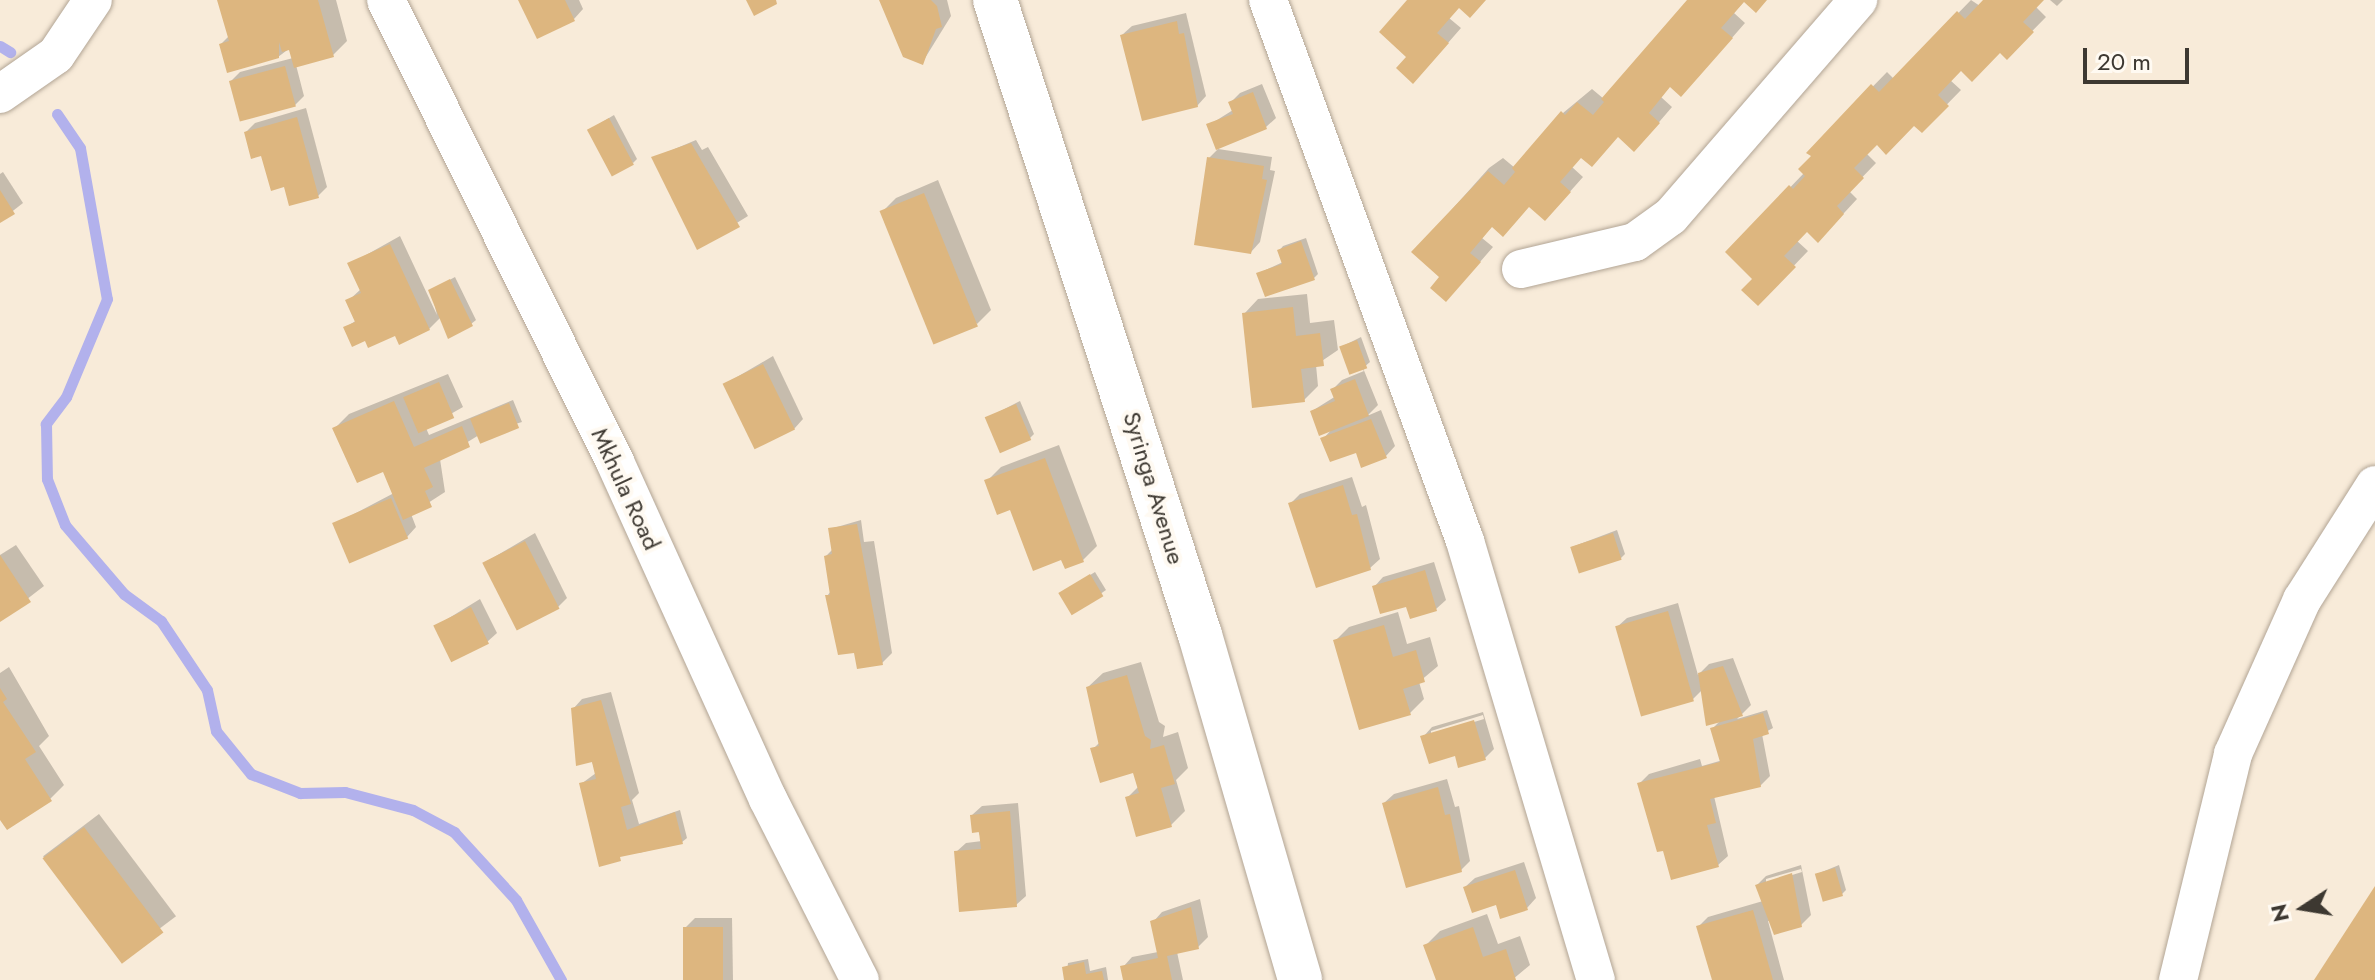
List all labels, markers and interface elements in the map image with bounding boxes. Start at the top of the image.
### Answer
scale bar [2087,32,2193,82]
text: 20 m [2097,44,2151,79]
street label: Syringa Avenue [1117,408,1191,568]
street label: Mkhula Road [585,423,667,555]
north arrow [2263,868,2343,948]
text: N [2262,901,2297,925]

